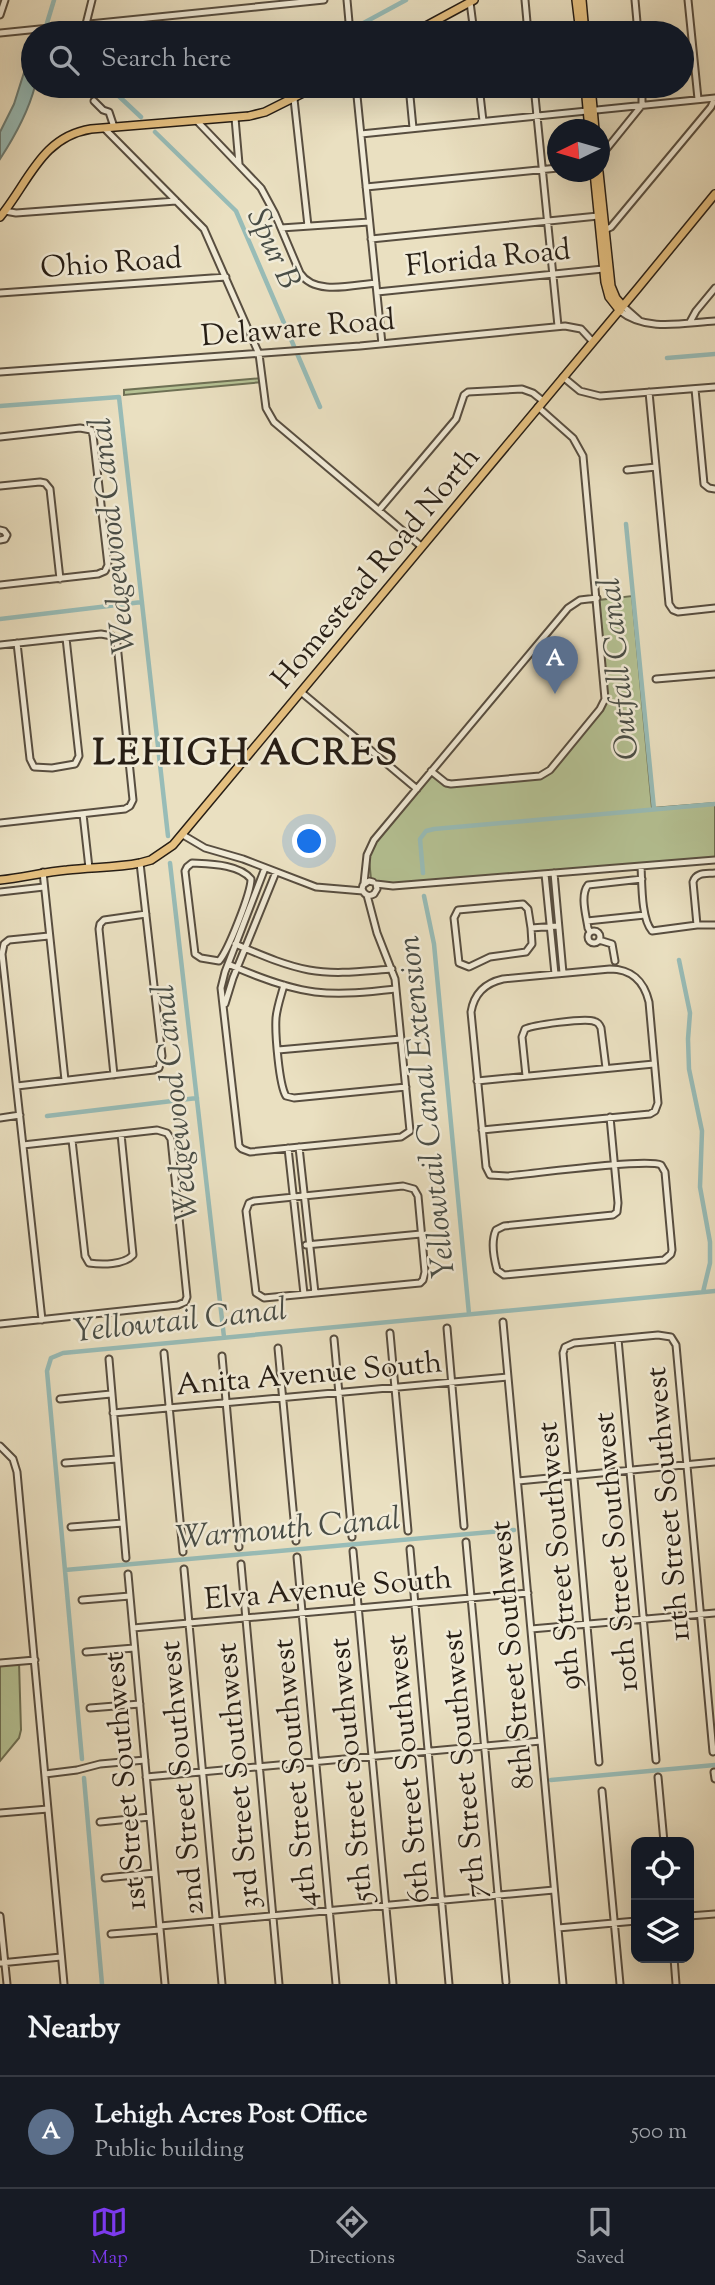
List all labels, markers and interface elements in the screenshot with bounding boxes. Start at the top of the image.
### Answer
search box [21,21,694,98]
icon: search [45,41,83,79]
text: Search here [101,41,231,78]
north arrow [547,119,610,182]
water label: Spur B [234,201,311,297]
street label: Florida Road [404,229,573,290]
street label: Ohio Road [39,238,183,291]
street label: Delaware Road [200,300,397,359]
water label: Wedgewood Canal [79,415,149,656]
street label: Homestead Road North [263,438,491,699]
water label: Outfall Canal [588,575,652,762]
pin: A [532,636,578,694]
district label: LEHIGH ACRES [93,728,399,782]
your location [292,824,326,858]
water label: Yellowtail Canal Extension [387,933,469,1280]
water label: Wedgewood Canal [142,982,212,1223]
water label: Yellowtail Canal [71,1288,289,1356]
street label: Anita Avenue South [174,1342,444,1409]
street label: 11th Street Southwest [636,1365,703,1643]
street label: 10th Street Southwest [584,1410,651,1693]
street label: 9th Street Southwest [527,1420,594,1692]
water label: Warmouth Canal [174,1497,402,1563]
street label: 8th Street Southwest [480,1518,547,1791]
street label: Elva Avenue South [203,1558,454,1623]
street label: 7th Street Southwest [432,1627,499,1900]
street label: 6th Street Southwest [376,1633,443,1905]
street label: 5th Street Southwest [320,1636,386,1906]
street label: 4th Street Southwest [263,1637,330,1909]
street label: 2nd Street Southwest [150,1639,217,1917]
street label: 3rd Street Southwest [206,1641,273,1911]
street label: 1st Street Southwest [94,1650,159,1912]
map controls [631,1837,694,1963]
button: locate [631,1837,694,1900]
button: layers [631,1900,694,1963]
text: Nearby [28,2008,120,2051]
text: Lehigh Acres Post Office [95,2097,367,2134]
text: A [42,2116,60,2149]
text: 500 m [631,2116,687,2149]
text: Public building [95,2134,244,2167]
tab: Map [90,2203,128,2272]
tab: Directions [309,2203,395,2272]
tab: Saved [576,2203,625,2272]

